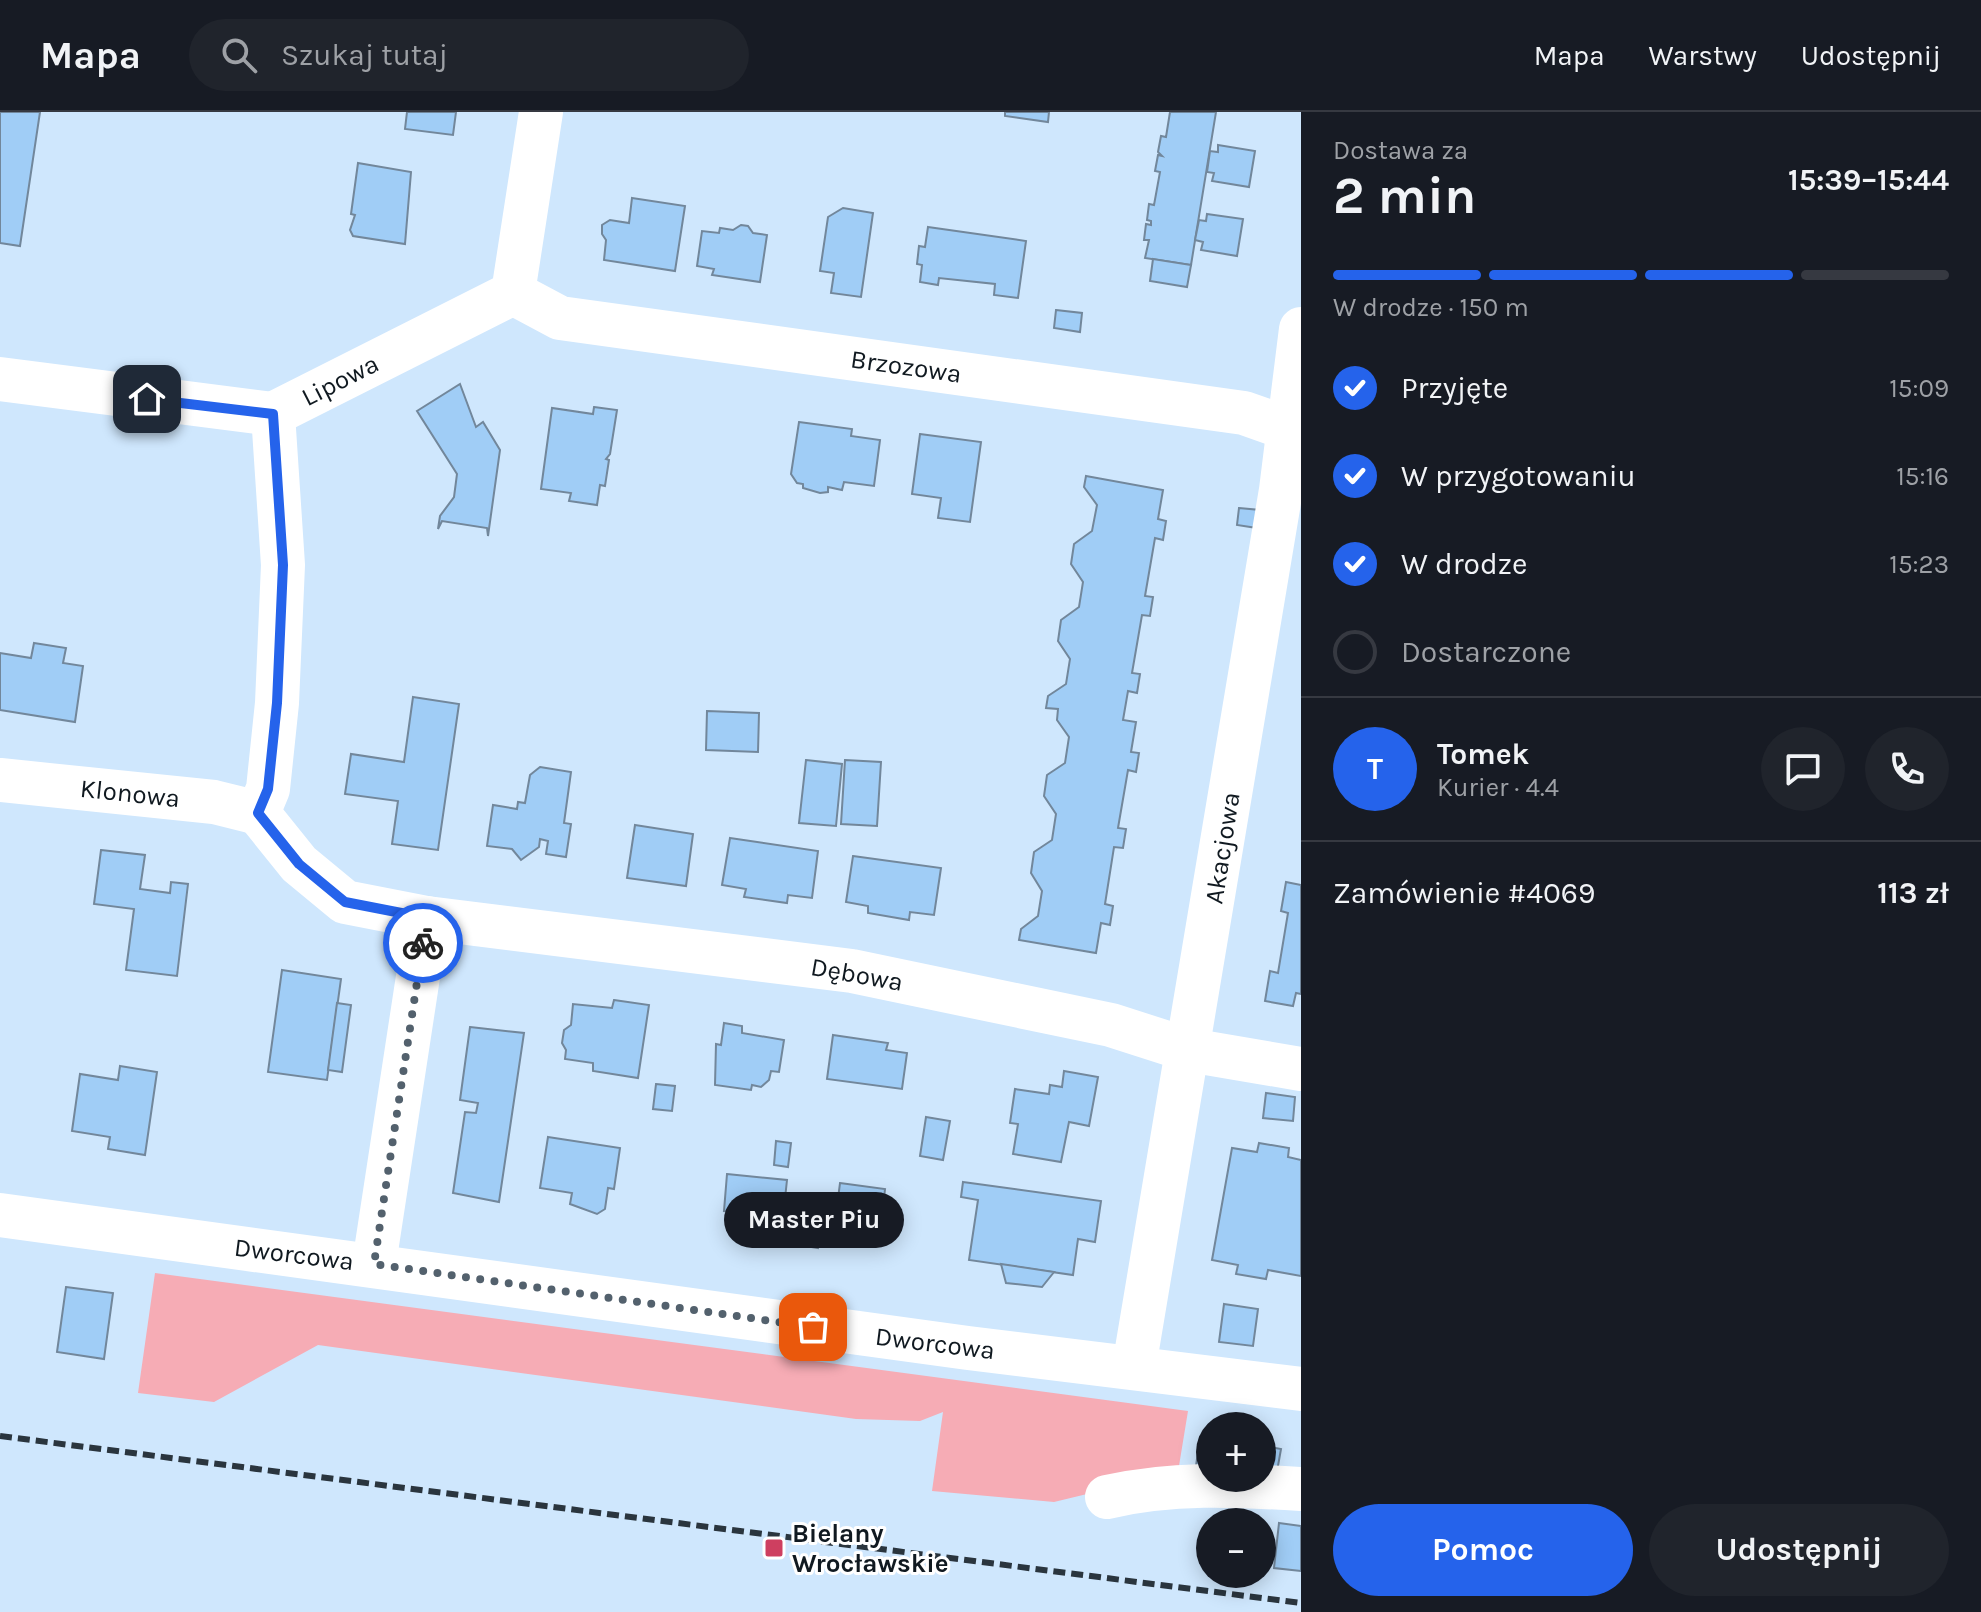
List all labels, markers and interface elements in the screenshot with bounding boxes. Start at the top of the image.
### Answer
search box [189,19,749,91]
text: Mapa [40,33,141,78]
icon: search [217,33,261,77]
text: Szukaj tutaj [281,37,448,73]
text: Mapa [1534,39,1605,72]
text: Warstwy [1649,39,1757,72]
text: Udostępnij [1801,39,1941,72]
text: Dostawa za [1333,135,1468,166]
text: 15:39–15:44 [1788,162,1949,198]
text: 2 min [1333,165,1476,226]
text: W drodze · 150 m [1333,292,1529,323]
street label: Brzozowa [848,343,963,390]
street label: Lipowa [296,348,384,413]
pin [113,365,181,433]
icon: check [1333,366,1377,410]
text: Przyjęte [1401,370,1508,406]
text: 15:09 [1889,373,1949,404]
icon: home [125,377,169,421]
icon: check [1333,454,1377,498]
text: W przygotowaniu [1401,458,1636,494]
text: 15:16 [1896,461,1949,492]
icon: check [1333,542,1377,586]
text: W drodze [1401,546,1527,582]
text: 15:23 [1889,549,1949,580]
text: Dostarczone [1401,634,1571,670]
button: chat [1761,727,1845,811]
button: phone [1865,727,1949,811]
text: Tomek [1437,736,1529,772]
text: T [1367,751,1383,787]
text: Kurier · 4.4 [1437,772,1559,803]
street label: Klonowa [78,773,181,814]
street label: Akacjowa [1198,790,1247,906]
text: Zamówienie #4069 [1333,875,1595,911]
text: 113 zł [1877,875,1949,911]
courier [383,903,463,983]
icon: bike [401,921,445,965]
street label: Dębowa [808,951,906,998]
callout: Master Piu [723,1191,903,1247]
text: Master Piu [748,1204,880,1235]
street label: Dworcowa [232,1232,356,1277]
pin [779,1293,847,1361]
icon: bag [791,1305,835,1349]
street label: Dworcowa [873,1321,997,1366]
map controls [1196,1412,1276,1588]
button: + [1196,1412,1276,1492]
button: Pomoc [1333,1504,1633,1596]
button: Udostępnij [1649,1504,1949,1596]
button: − [1196,1508,1276,1588]
place label: Bielany Wrocławskie [792,1518,949,1579]
marker: Bielany Wrocławskie [763,1537,785,1559]

